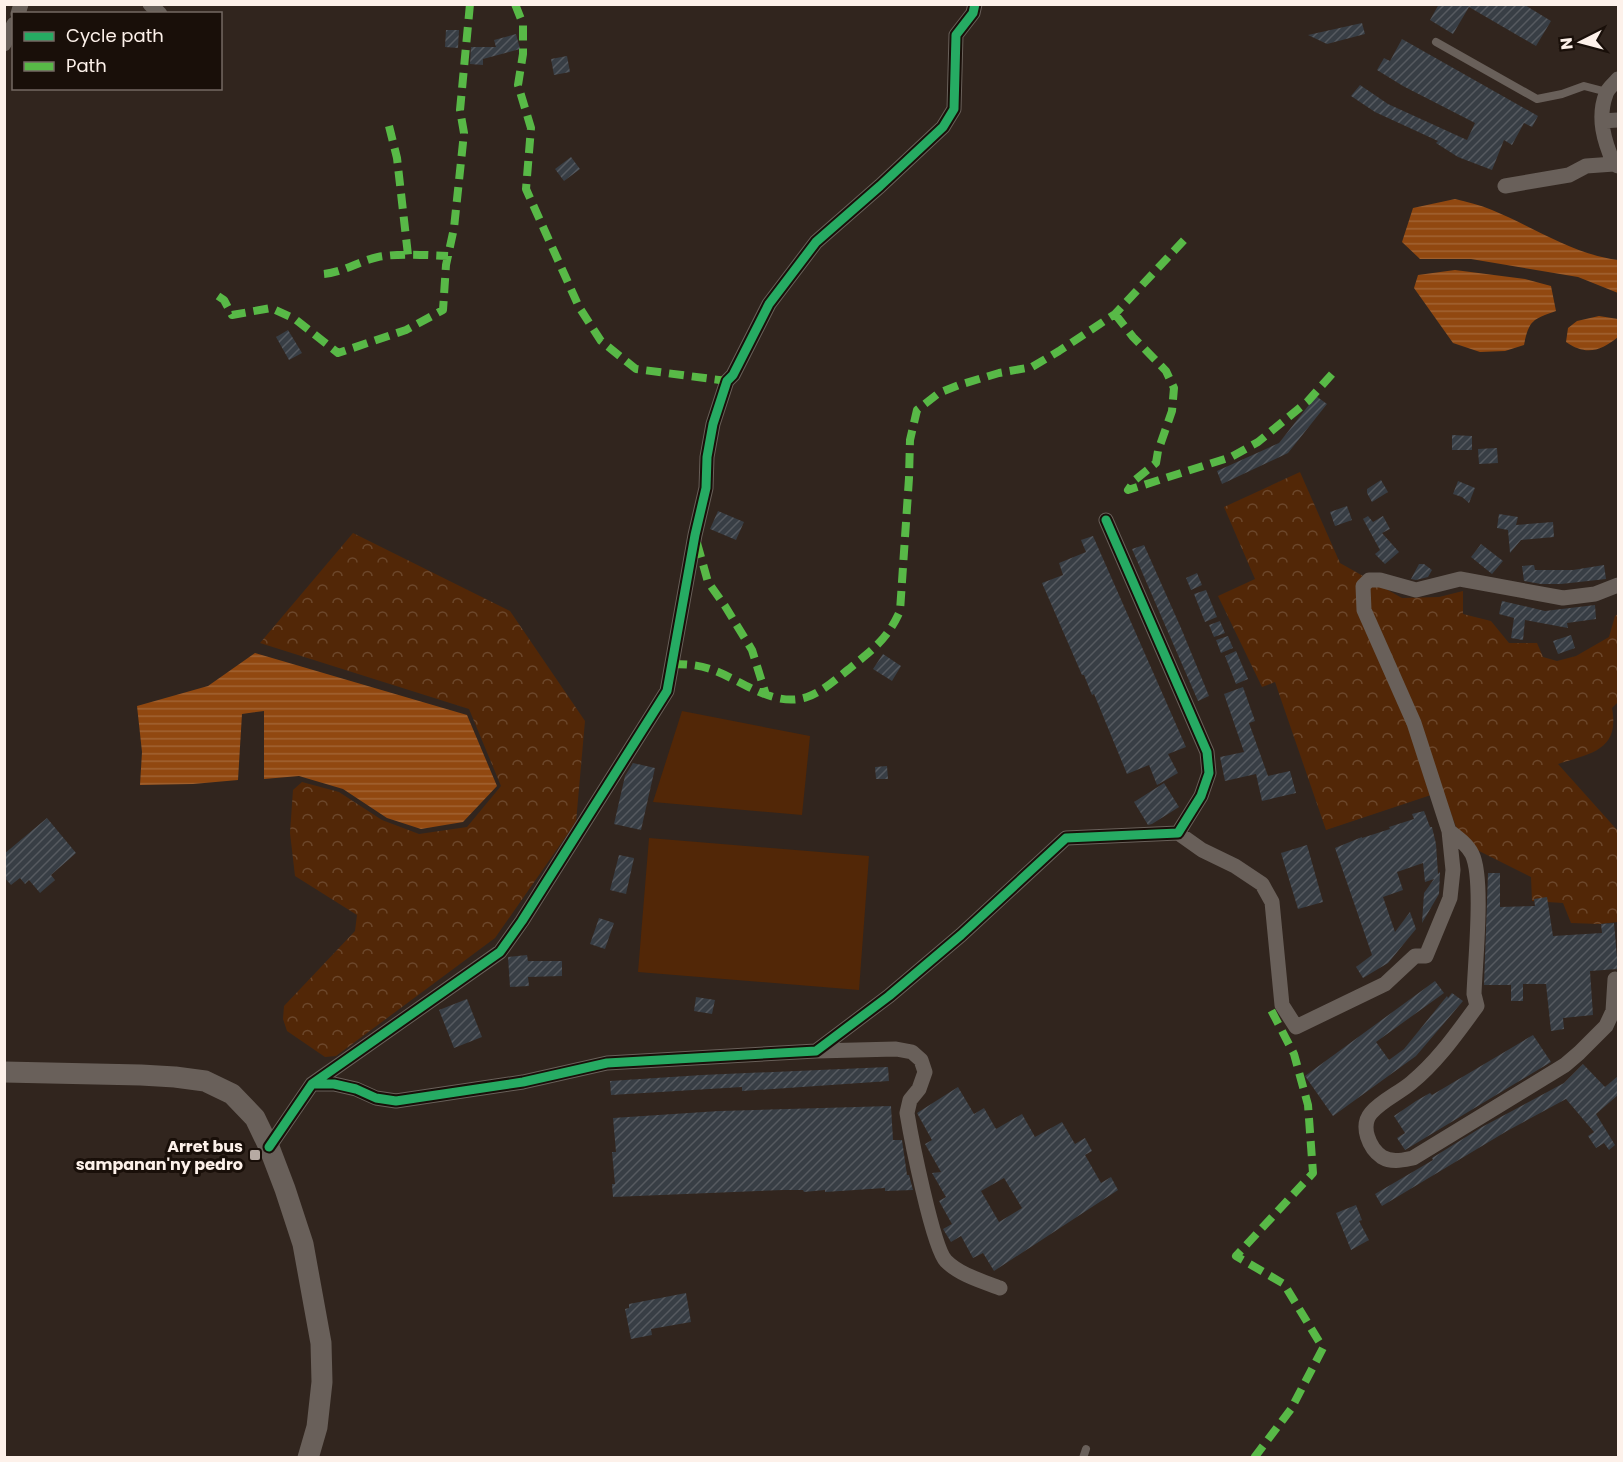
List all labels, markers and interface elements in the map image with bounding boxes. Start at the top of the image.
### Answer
legend [12,12,222,90]
north arrow [1551,12,1611,72]
text: Cycle path [66,23,164,48]
text: N [1555,36,1579,51]
text: Path [66,53,107,78]
place label: Arret bus sampanan'ny pedro [76,1135,243,1176]
marker: Arret bus sampanan'ny pedro [248,1148,262,1162]

